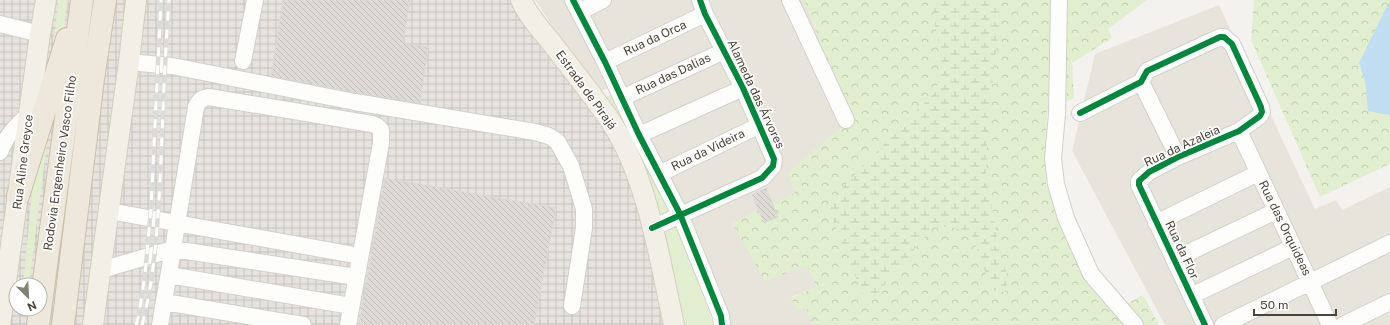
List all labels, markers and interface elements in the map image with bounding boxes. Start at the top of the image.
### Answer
street label: Rua da Orca [621,17,689,59]
street label: Alameda das Árvores [725,37,787,151]
street label: Estrada de Pirajá [553,48,619,132]
street label: Rua das Dalias [633,50,713,98]
street label: Rodovia Engenheiro Vasco Filho [41,74,79,252]
street label: Rua Aline Greyce [10,113,36,210]
street label: Rua da Azaleia [1142,122,1222,170]
street label: Rua da Videira [669,126,747,174]
street label: Rua das Orquideas [1256,178,1314,278]
street label: Rua da Flor [1162,218,1202,282]
north arrow [8,277,48,317]
scale bar [1254,291,1336,317]
text: 50 m [1260,298,1288,312]
text: N [26,299,38,313]

